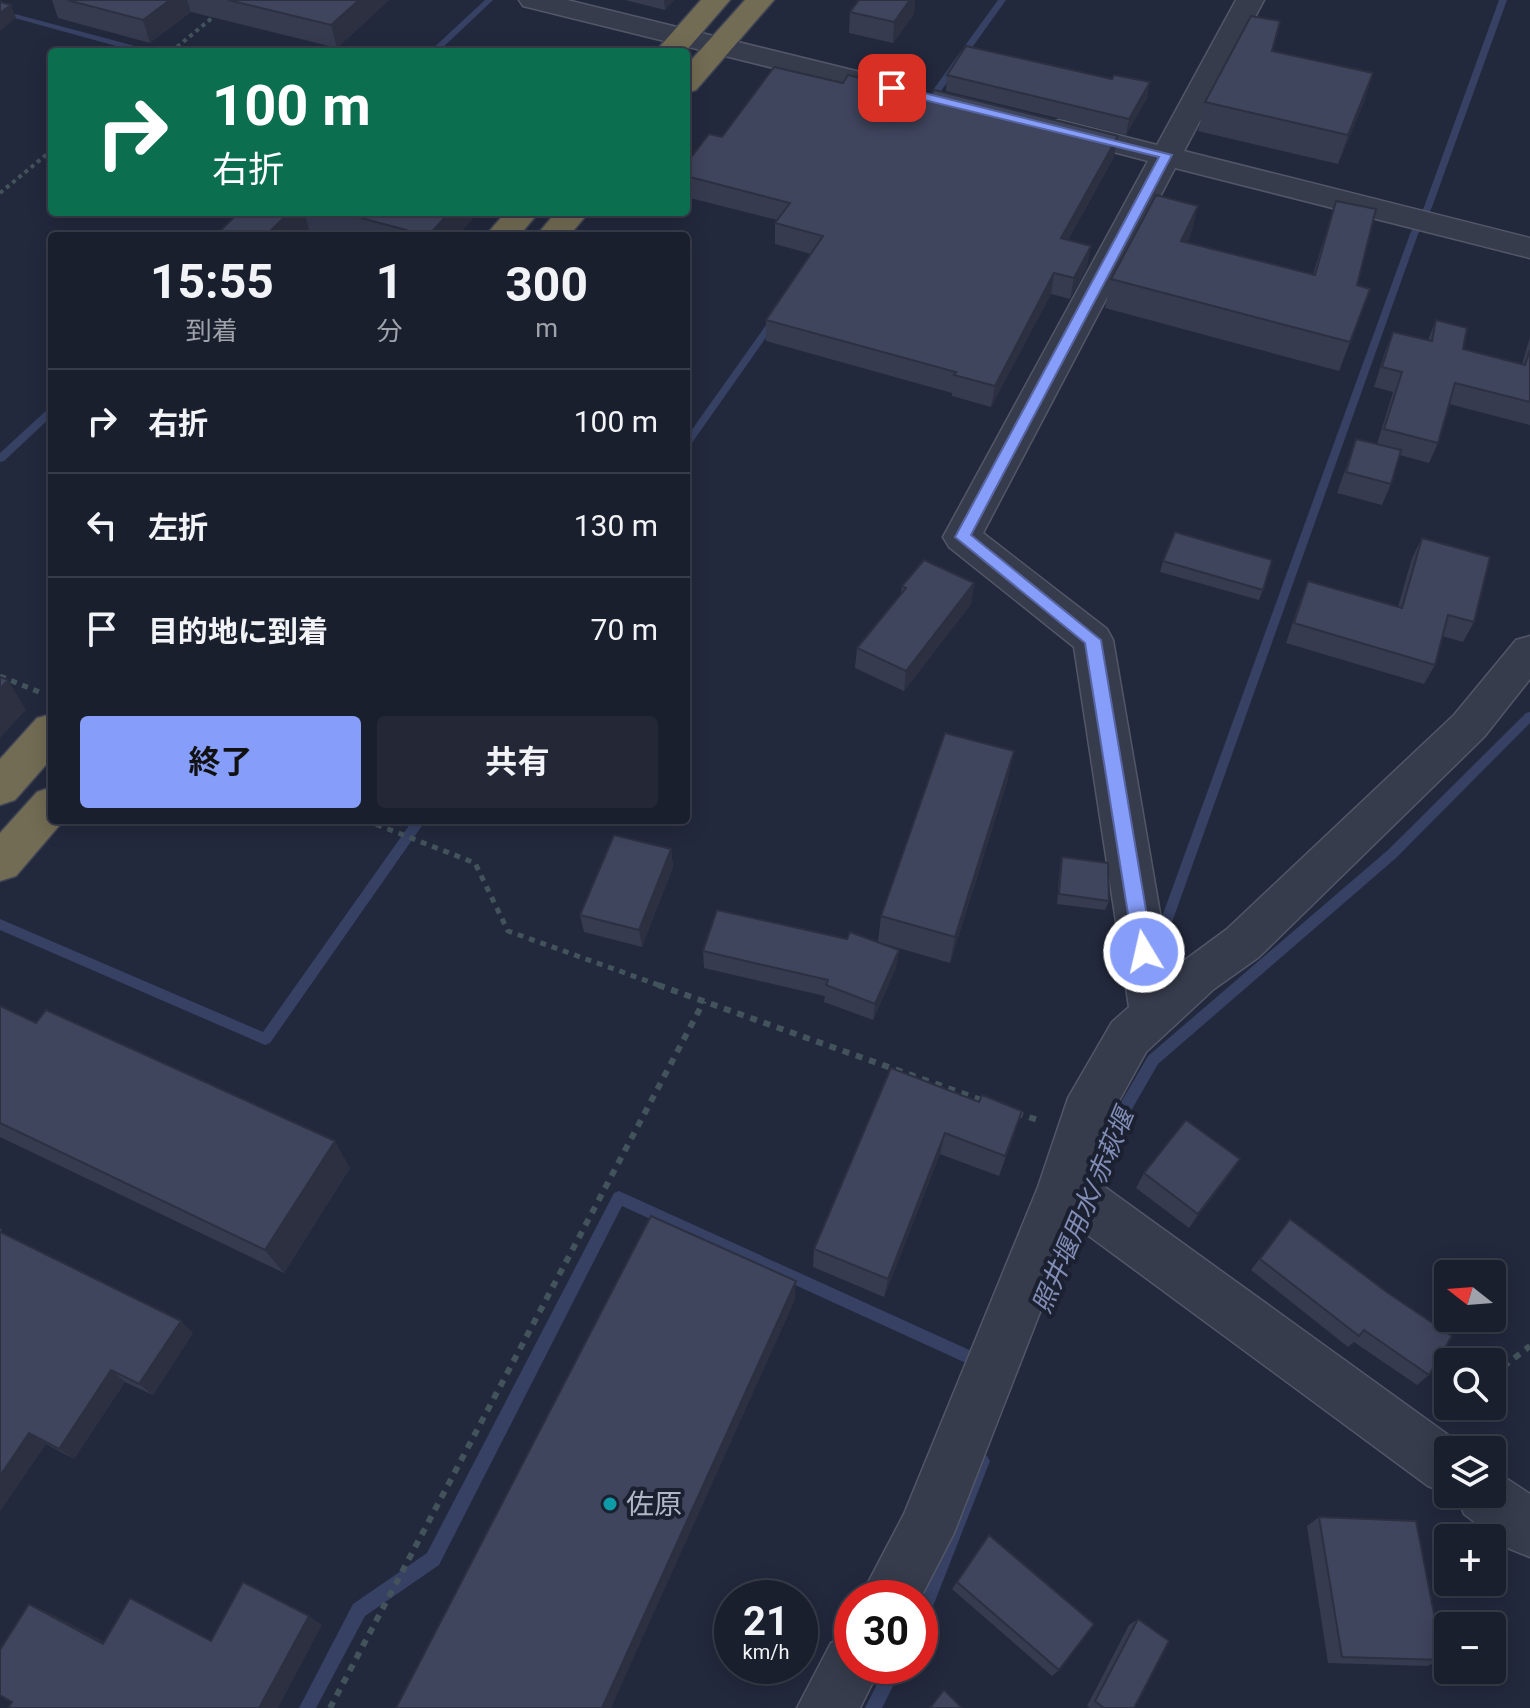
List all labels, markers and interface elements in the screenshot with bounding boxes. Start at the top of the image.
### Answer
pin [858,54,926,122]
icon: arrive [870,66,914,110]
text: 100 m [212,73,371,139]
icon: right [80,80,184,184]
text: 右折 [212,149,284,191]
text: 15:55 [150,253,274,310]
text: 1 [376,253,403,310]
text: 300 [505,256,588,313]
text: m [535,313,558,343]
text: 到着 [186,316,238,346]
text: 分 [377,316,403,346]
icon: right [80,399,124,443]
text: 100 m [574,404,658,439]
text: 右折 [148,406,208,441]
icon: left [80,503,124,547]
text: 130 m [574,508,658,543]
text: 左折 [148,510,208,545]
icon: arrive [80,607,124,651]
text: 70 m [591,612,658,647]
text: 目的地に到着 [148,614,328,649]
button: 終了 [80,716,361,808]
button: 共有 [377,716,658,808]
position arrow [1102,910,1186,994]
water label: 照井堰用水/赤萩堰 [1027,1101,1141,1317]
north arrow [1434,1260,1506,1332]
map controls [1434,1260,1506,1684]
button: search [1434,1348,1506,1420]
button: layers [1434,1436,1506,1508]
place label: 佐原 [626,1488,682,1521]
marker: 佐原 [601,1495,619,1513]
button: + [1434,1524,1506,1596]
speed limit sign: 30 [834,1580,938,1684]
text: 21 [743,1598,789,1645]
button: − [1434,1612,1506,1684]
text: km/h [743,1640,789,1664]

